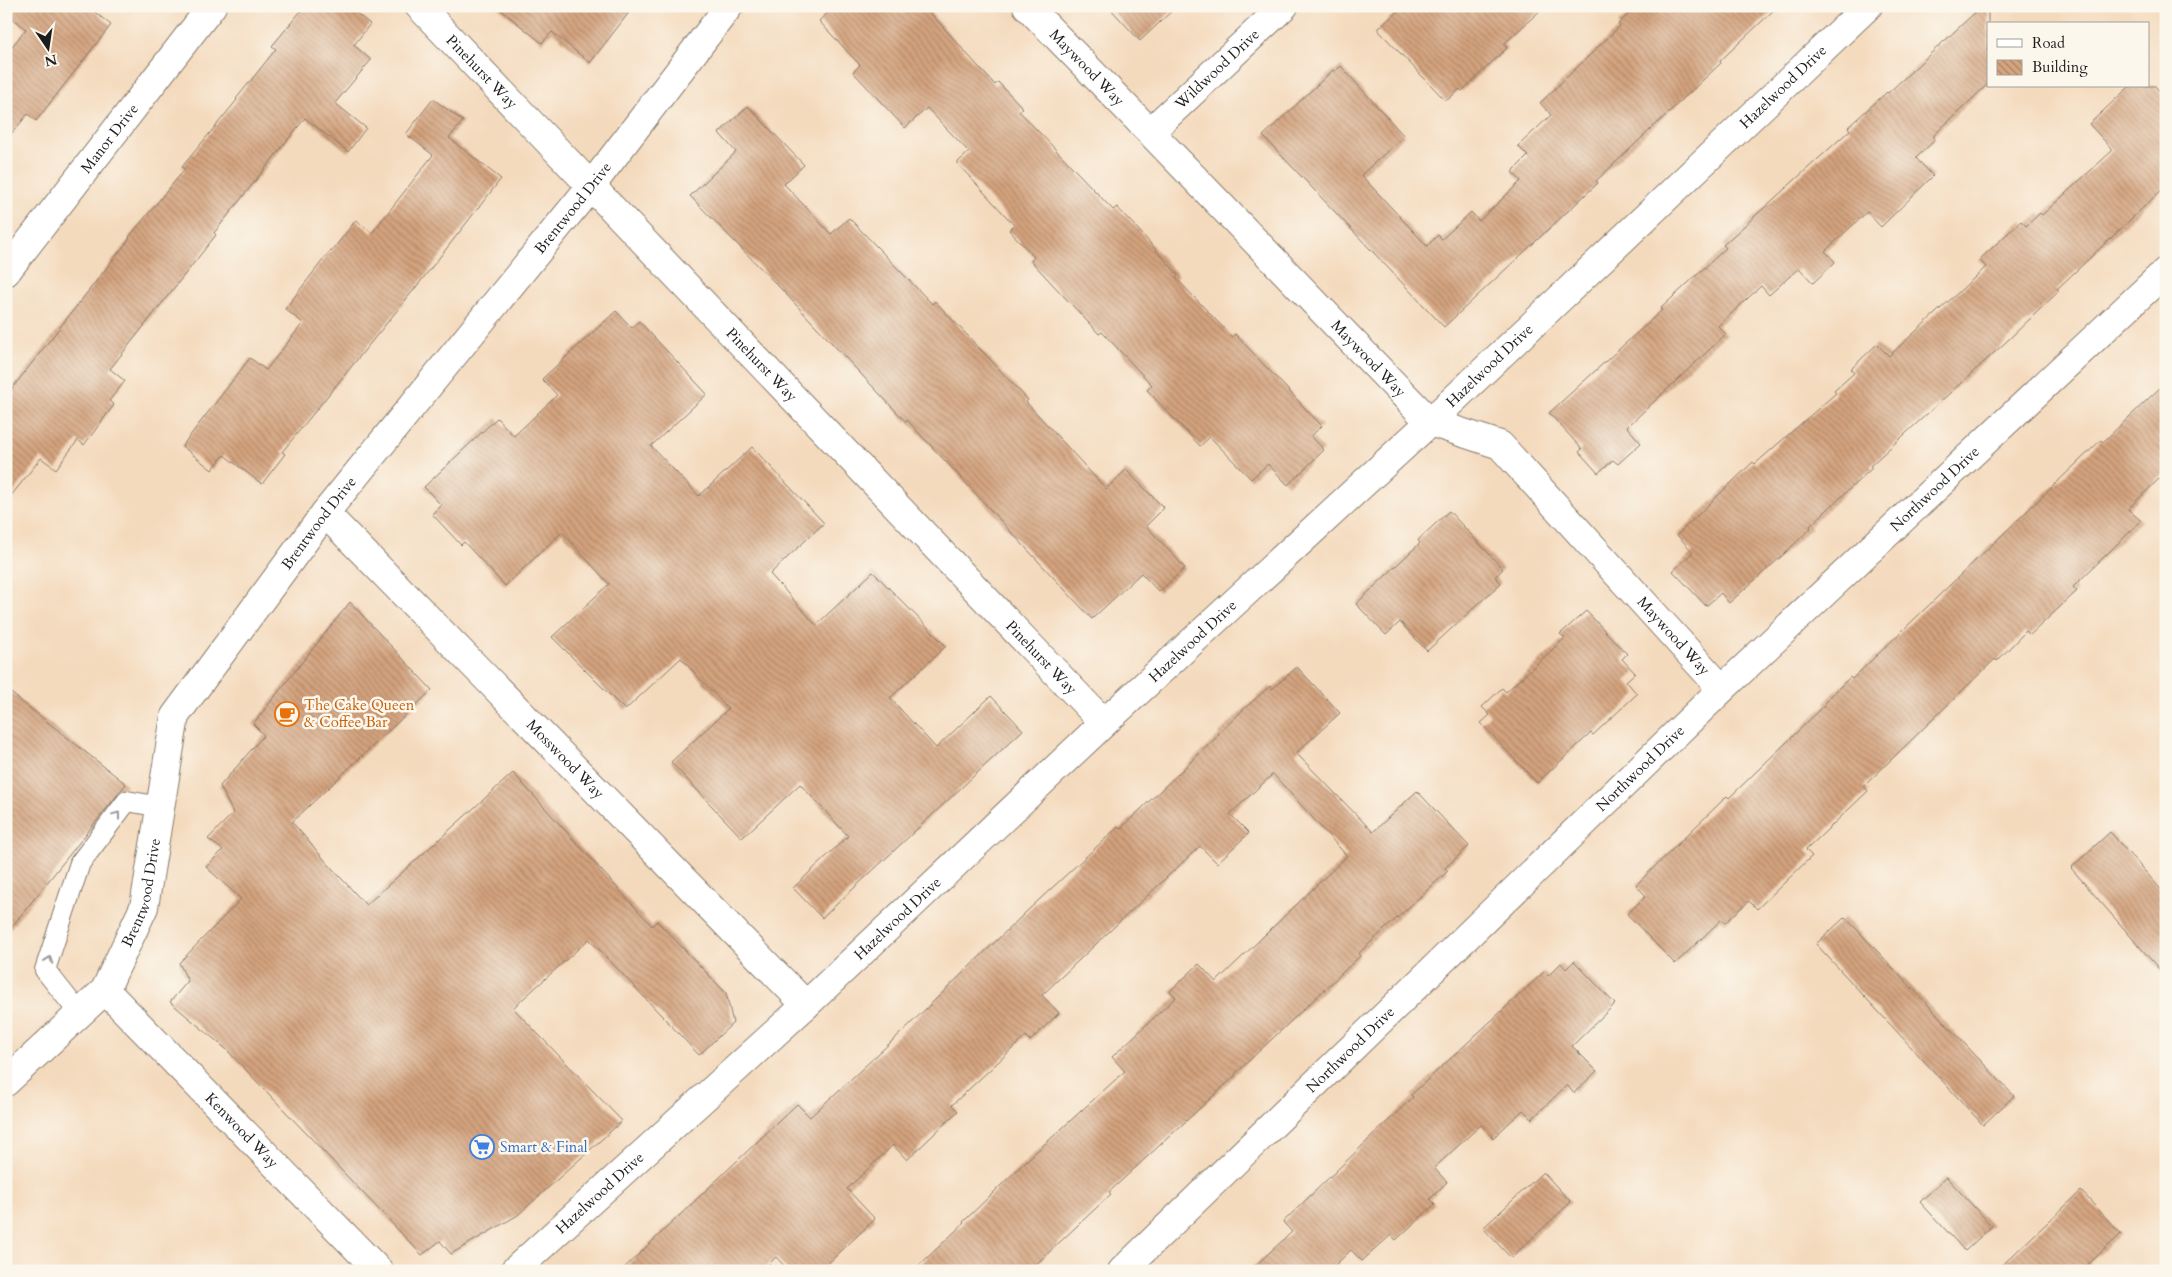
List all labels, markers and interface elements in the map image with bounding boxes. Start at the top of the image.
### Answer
north arrow [22,22,72,72]
legend [1987,22,2150,88]
street label: Wildwood Drive [1170,24,1264,114]
street label: Maywood Way [1045,25,1129,110]
street label: Pinehurst Way [442,30,522,113]
text: Road [2032,33,2065,53]
street label: Hazelwood Drive [1735,40,1831,133]
text: N [43,50,59,71]
text: Building [2032,57,2088,77]
street label: Manor Drive [76,99,143,177]
street label: Brentwood Drive [530,158,616,258]
street label: Maywood Way [1327,316,1411,401]
street label: Hazelwood Drive [1442,319,1537,412]
street label: Pinehurst Way [722,323,802,406]
street label: Northwood Drive [1886,442,1984,536]
street label: Brentwood Drive [277,472,361,574]
street label: Maywood Way [1633,592,1715,680]
street label: Hazelwood Drive [1144,595,1241,687]
street label: Pinehurst Way [1001,616,1082,699]
place label: The Cake Queen & Coffee Bar [304,695,415,732]
cafe icon: The Cake Queen & Coffee Bar [274,701,300,727]
street label: Mosswood Way [522,715,609,803]
street label: Northwood Drive [1592,721,1689,816]
one-way arrow [111,812,119,821]
street label: Brentwood Drive [117,837,165,950]
street label: Hazelwood Drive [850,872,946,964]
one-way arrow [43,957,53,965]
street label: Northwood Drive [1302,1002,1399,1097]
street label: Kenwood Way [201,1088,283,1172]
supermarket icon: Smart & Final [469,1134,495,1160]
place label: Smart & Final [500,1137,588,1157]
street label: Hazelwood Drive [551,1147,648,1238]

